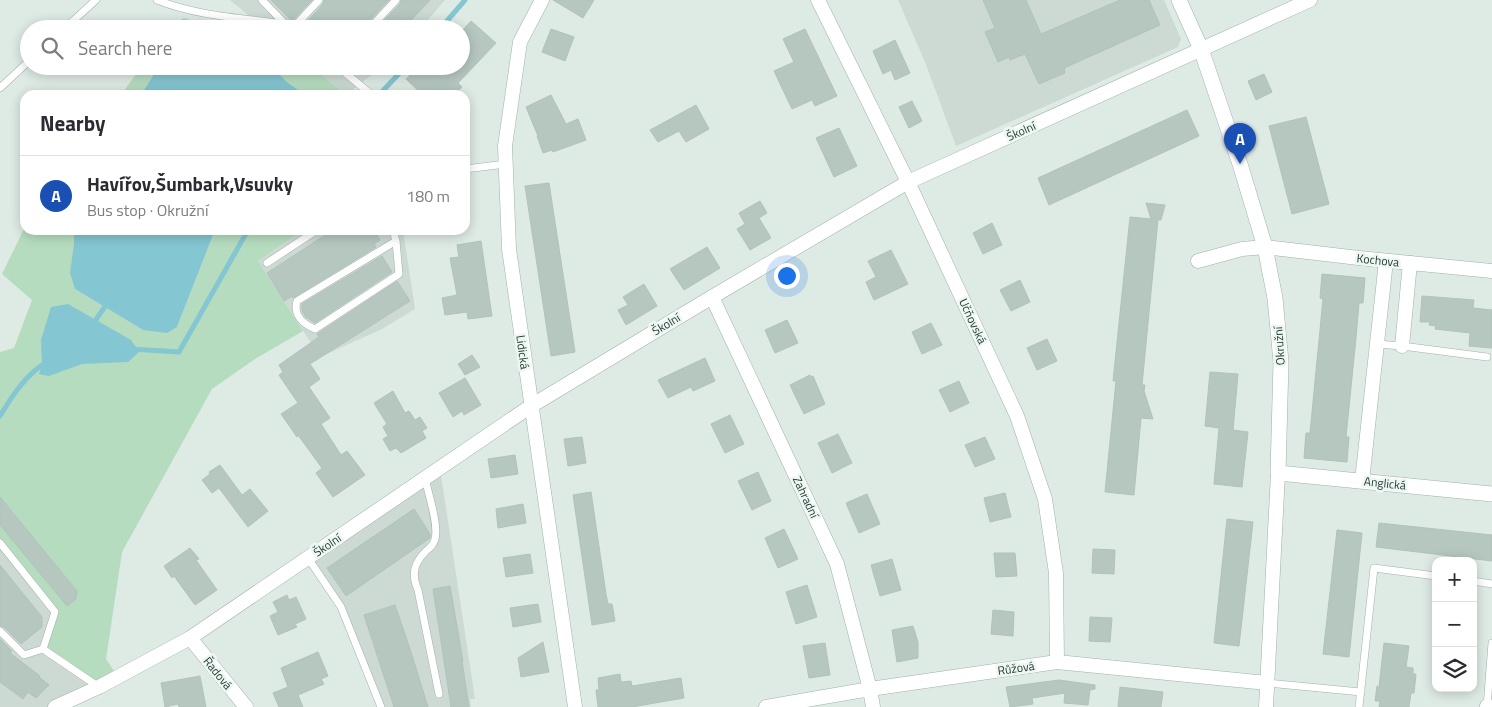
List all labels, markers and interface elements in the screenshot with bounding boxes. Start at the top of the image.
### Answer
search box [20,20,470,75]
text: Search here [78,33,172,62]
icon: search [38,34,66,62]
text: Nearby [40,107,105,139]
street label: Školní [1003,116,1040,146]
pin: A [1224,123,1256,164]
text: Havířov,Šumbark,Vsuvky [87,169,293,198]
text: A [51,184,61,208]
text: 180 m [406,184,450,208]
text: Bus stop · Okružní [87,198,208,222]
street label: Kochova [1356,248,1400,272]
your location [774,263,800,289]
street label: Učňovská [954,295,992,347]
street label: Školní [648,307,685,340]
street label: Okružní [1268,325,1290,366]
street label: Lidická [511,334,535,370]
street label: Anglická [1363,471,1407,495]
street label: Zahradní [788,473,825,522]
street label: Školní [309,528,346,561]
map controls [1432,557,1477,692]
button: + [1432,557,1477,602]
button: − [1432,602,1477,647]
button: layers [1432,647,1477,692]
street label: Řadová [199,652,237,694]
street label: Růžová [996,656,1036,680]

